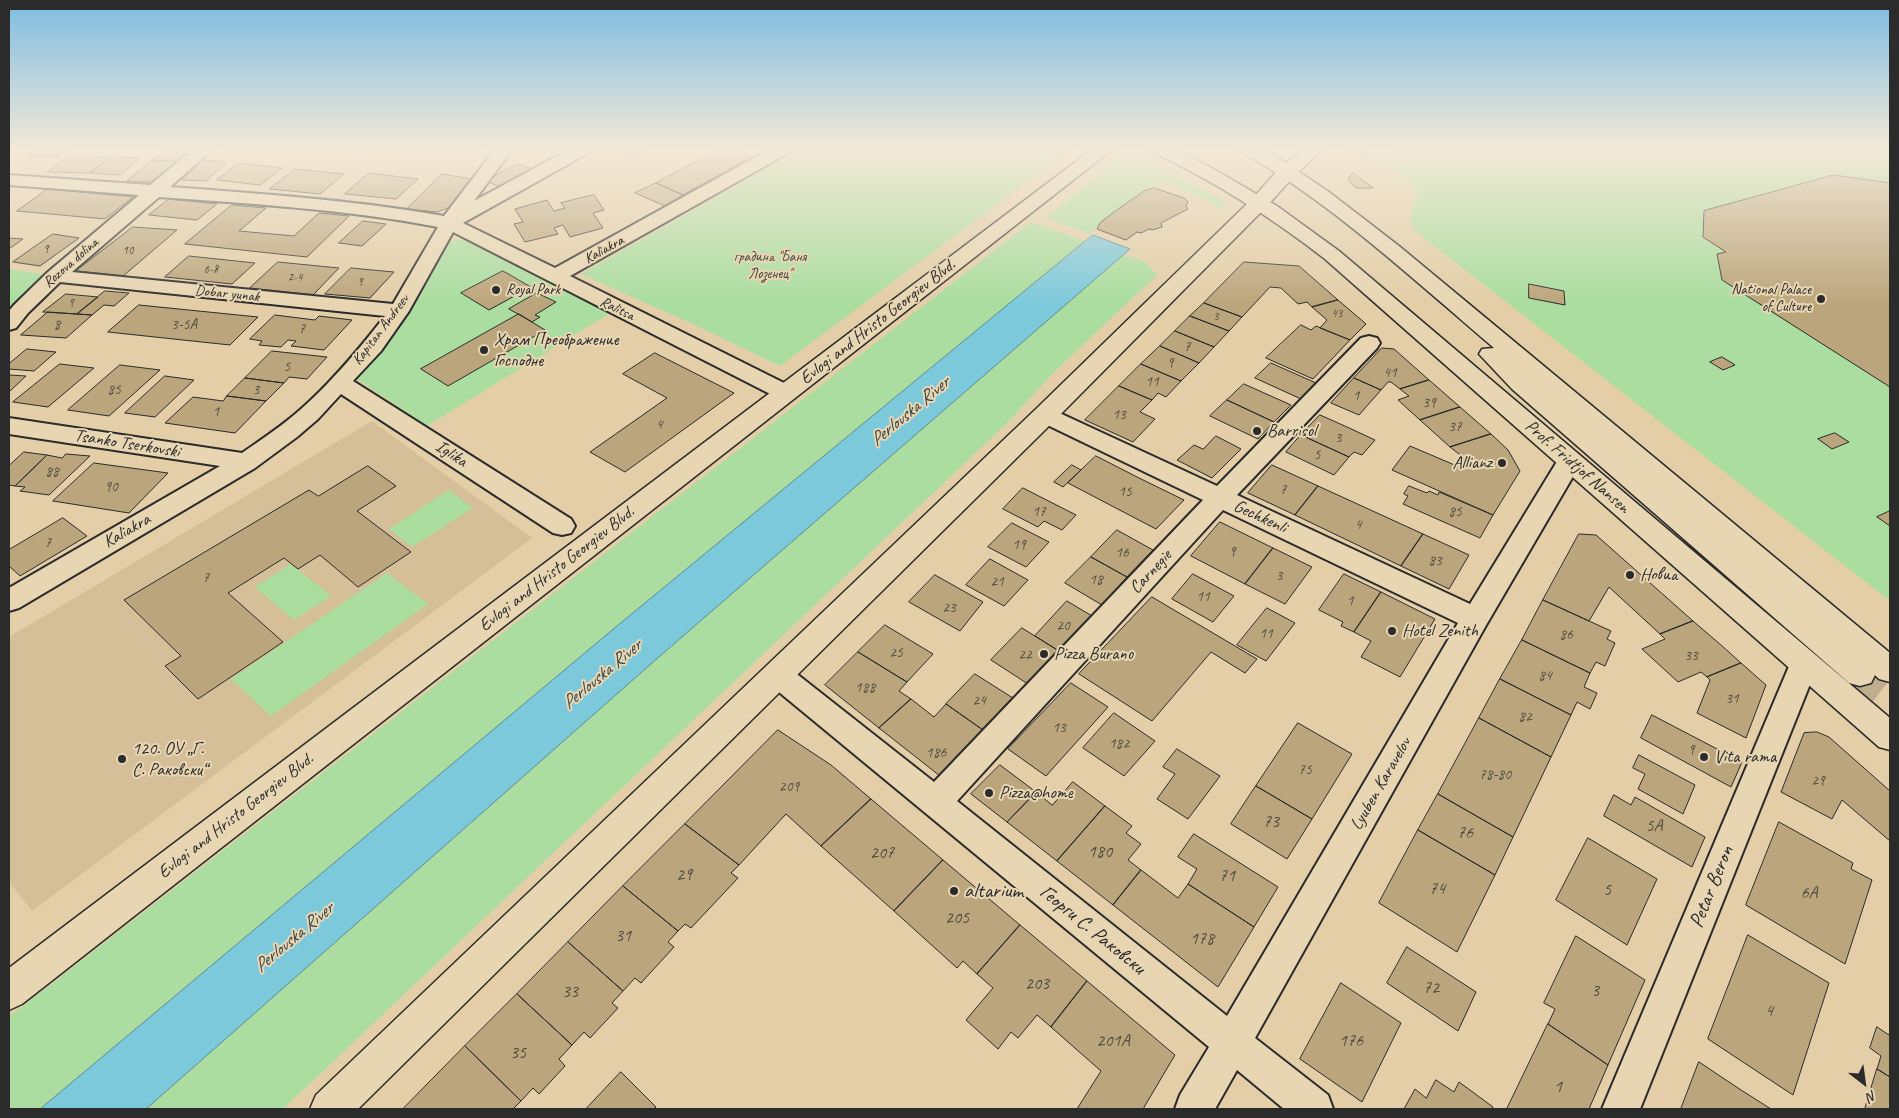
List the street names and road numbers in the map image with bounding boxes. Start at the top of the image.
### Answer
street label: Kaliakra [581,232,627,268]
street label: Rozova dolina [40,234,102,292]
street label: Evlogi and Hristo Georgiev Blvd. [796,255,960,389]
street label: Dobar yunak [194,282,260,306]
street label: Kapitan Andreev [349,291,413,369]
street label: Ralitsa [597,293,637,325]
street label: Prof. Fridtjof Nansen [1520,416,1634,518]
street label: Tsanko Tserkovski [73,425,181,463]
street label: Iglika [431,436,471,472]
street label: Gechkenli [1230,495,1290,539]
street label: Evlogi and Hristo Georgiev Blvd. [475,502,639,636]
street label: Kaliakra [100,509,154,553]
street label: Carnegie [1125,545,1177,599]
street label: Lyuben Karavelov [1346,734,1416,834]
street label: Evlogi and Hristo Georgiev Blvd. [154,749,318,883]
street label: Petar Beron [1684,842,1740,932]
street label: Георги С. Раковски [1034,880,1150,980]

